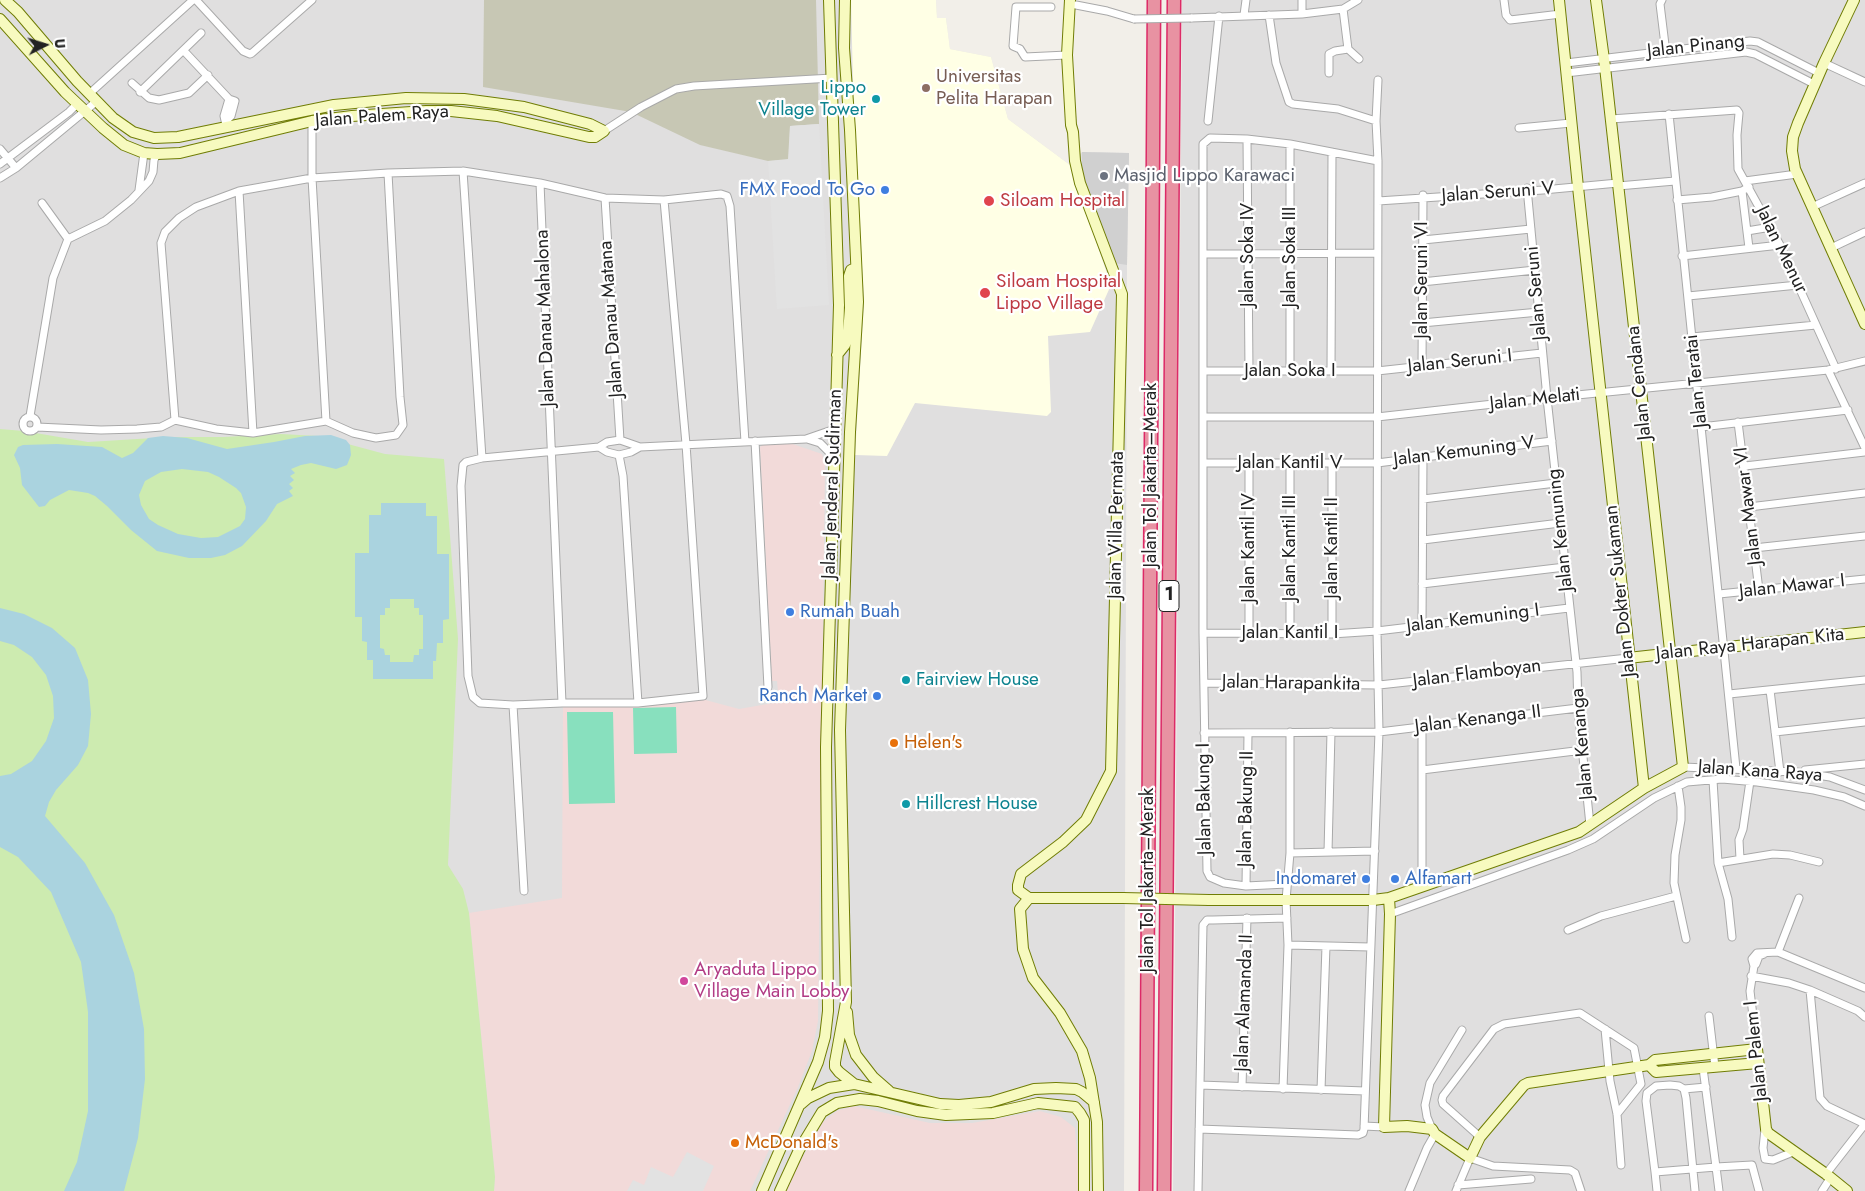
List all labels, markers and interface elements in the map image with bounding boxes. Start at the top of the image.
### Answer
north arrow [20,20,70,70]
street label: Jalan Pinang [1646,31,1746,63]
text: U [50,38,70,49]
place label: Universitas Pelita Harapan [936,66,1053,110]
place label: Lippo Village Tower [758,77,866,121]
marker: Universitas Pelita Harapan [920,82,932,94]
marker: Lippo Village Tower [870,93,882,105]
street label: Jalan Palem Raya [315,101,449,133]
place label: Masjid Lippo Karawaci [1114,165,1295,187]
marker: Masjid Lippo Karawaci [1098,170,1110,182]
street label: Jalan Seruni V [1441,178,1555,208]
place label: FMX Food To Go [740,179,875,201]
marker: FMX Food To Go [879,184,891,196]
place label: Siloam Hospital [1000,190,1125,212]
marker: Siloam Hospital [982,194,996,208]
street label: Jalan Soka IV [1237,203,1259,307]
street label: Jalan Menur [1750,203,1812,297]
street label: Jalan Soka III [1279,207,1301,307]
street label: Jalan Seruni VI [1411,221,1433,339]
street label: Jalan Danau Mahalona [532,229,560,407]
street label: Jalan Danau Matana [595,240,629,398]
street label: Jalan Seruni [1522,245,1552,341]
place label: Siloam Hospital Lippo Village [996,271,1121,315]
marker: Siloam Hospital Lippo Village [978,286,992,300]
street label: Jalan Cendana [1623,325,1657,441]
street label: Jalan Teratai [1681,333,1713,429]
street label: Jalan Seruni I [1407,345,1513,379]
street label: Jalan Soka I [1244,360,1336,382]
street label: Jalan Tol Jakarta–Merak [1140,383,1162,567]
street label: Jalan Melati [1489,384,1581,416]
street label: Jalan Jenderal Sudirman [818,389,848,579]
street label: Jalan Kemuning V [1392,432,1536,472]
street label: Jalan Mawar VI [1730,446,1768,566]
street label: Jalan Villa Permata [1104,451,1130,599]
street label: Jalan Kantil V [1238,452,1342,474]
street label: Jalan Kemuning [1543,467,1579,593]
street label: Jalan Kantil IV [1238,493,1260,603]
street label: Jalan Kantil III [1279,495,1301,601]
street label: Jalan Kantil II [1321,497,1343,599]
street label: Jalan Dokter Sukaman [1601,504,1641,678]
street label: Jalan Mawar I [1738,570,1846,604]
road number: 1 [1159,580,1179,612]
street label: Jalan Kemuning I [1405,600,1541,638]
place label: Rumah Buah [800,601,900,623]
marker: Rumah Buah [784,606,796,618]
street label: Jalan Kantil I [1242,622,1338,644]
street label: Jalan Raya Harapan Kita [1655,624,1845,666]
street label: Jalan Flamboyan [1412,655,1542,693]
place label: Fairview House [916,669,1039,691]
street label: Jalan Harapankita [1222,671,1360,697]
marker: Fairview House [900,674,912,686]
place label: Ranch Market [759,685,867,707]
street label: Jalan Kenanga [1567,687,1599,801]
marker: Ranch Market [871,690,883,702]
street label: Jalan Kenanga II [1414,701,1542,739]
place label: Helen's [904,732,962,754]
marker: Helen's [888,737,900,749]
street label: Jalan Bakung I [1193,743,1217,855]
street label: Jalan Bakung II [1235,751,1259,867]
street label: Jalan Kana Raya [1697,756,1823,788]
street label: Jalan Tol Jakarta–Merak [1137,788,1159,972]
place label: Hillcrest House [916,793,1038,815]
marker: Hillcrest House [900,798,912,810]
place label: Indomaret [1276,868,1356,890]
place label: Alfamart [1405,868,1472,890]
marker: Indomaret [1360,873,1372,885]
marker: Alfamart [1389,873,1401,885]
street label: Jalan Alamanda II [1231,934,1259,1072]
place label: Aryaduta Lippo Village Main Lobby [694,959,849,1003]
marker: Aryaduta Lippo Village Main Lobby [678,975,690,987]
street label: Jalan Palem I [1740,999,1774,1103]
place label: McDonald's [745,1132,838,1154]
marker: McDonald's [729,1137,741,1149]

